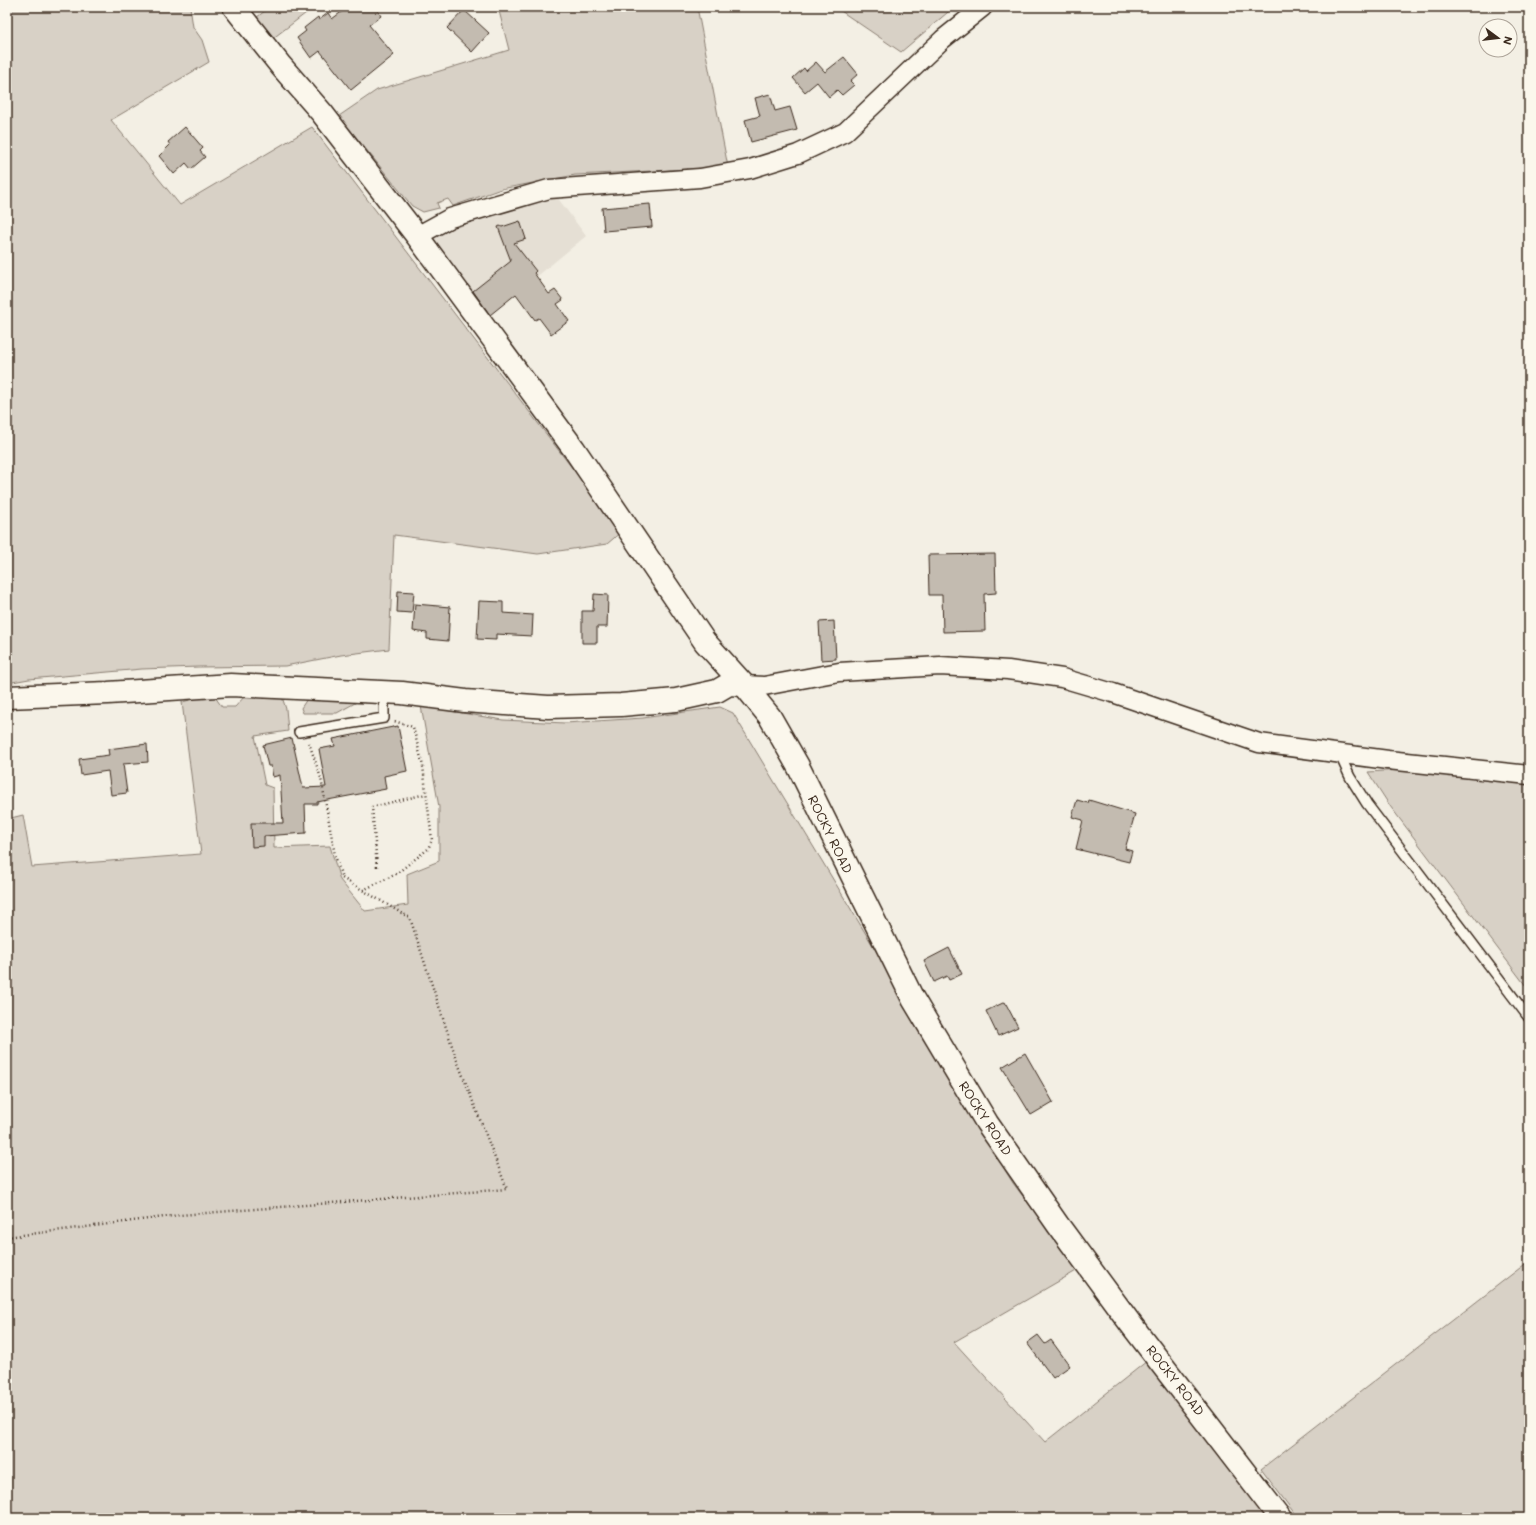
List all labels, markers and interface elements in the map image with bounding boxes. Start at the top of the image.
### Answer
north arrow [1478,18,1518,58]
text: N [1500,35,1516,47]
street label: ROCKY ROAD [805,792,857,876]
street label: ROCKY ROAD [956,1078,1016,1158]
street label: ROCKY ROAD [1143,1341,1209,1419]

